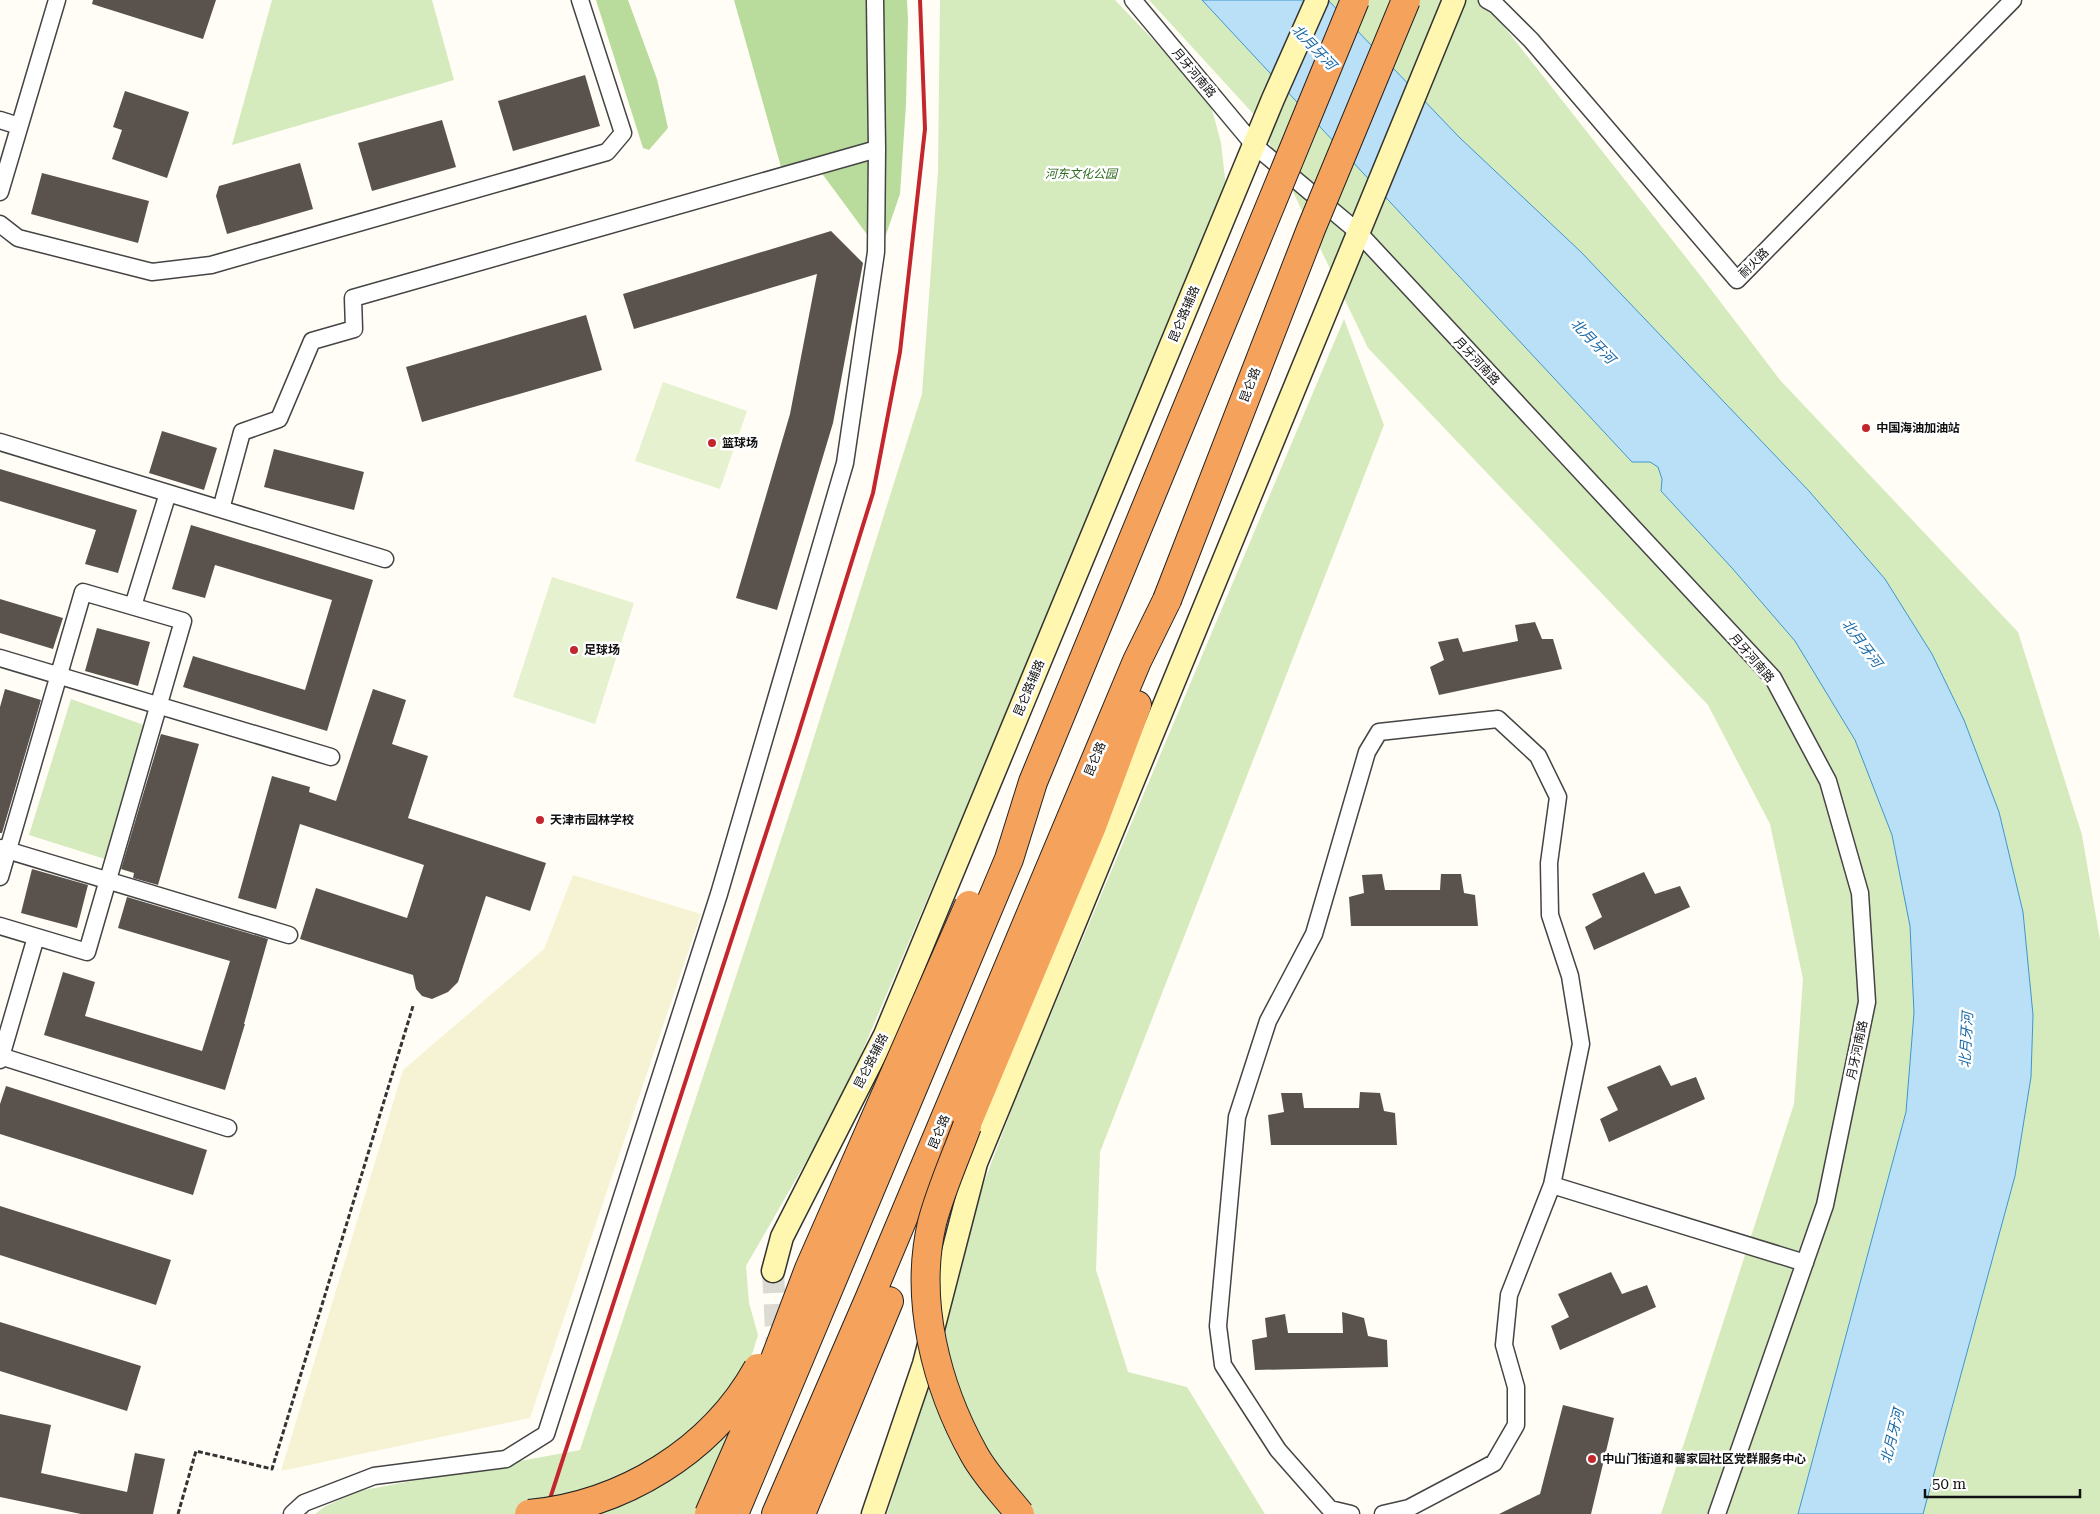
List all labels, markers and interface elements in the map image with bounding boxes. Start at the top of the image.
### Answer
water label: 北月牙河 [1289,21,1341,75]
street label: 月牙河南路 [1169,46,1219,100]
park label: 河东文化公园 [1045,167,1119,181]
street label: 耐火路 [1736,245,1772,281]
street label: 昆仑路辅路 [1166,284,1202,344]
water label: 北月牙河 [1568,315,1620,369]
street label: 月牙河南路 [1451,334,1503,388]
street label: 昆仑路 [1237,366,1263,404]
place label: 中国海油加油站 [1876,421,1960,435]
marker: 中国海油加油站 [1860,422,1872,434]
place label: 篮球场 [722,436,758,450]
marker: 篮球场 [706,437,718,449]
water label: 北月牙河 [1839,616,1887,673]
street label: 月牙河南路 [1727,631,1777,685]
place label: 足球场 [584,643,620,657]
marker: 足球场 [568,644,580,656]
street label: 昆仑路辅路 [1011,658,1047,718]
street label: 昆仑路 [1082,740,1108,778]
place label: 天津市园林学校 [550,813,634,827]
marker: 天津市园林学校 [534,814,546,826]
water label: 北月牙河 [1957,1009,1976,1068]
street label: 月牙河南路 [1844,1019,1870,1081]
street label: 昆仑路辅路 [851,1031,891,1091]
street label: 昆仑路 [926,1113,952,1151]
water label: 北月牙河 [1877,1404,1907,1465]
place label: 中山门街道和馨家园社区党群服务中心 [1602,1452,1806,1466]
marker: 中山门街道和馨家园社区党群服务中心 [1586,1453,1598,1465]
scale bar [1925,1466,2080,1498]
text: 50 m [1932,1475,1967,1493]

